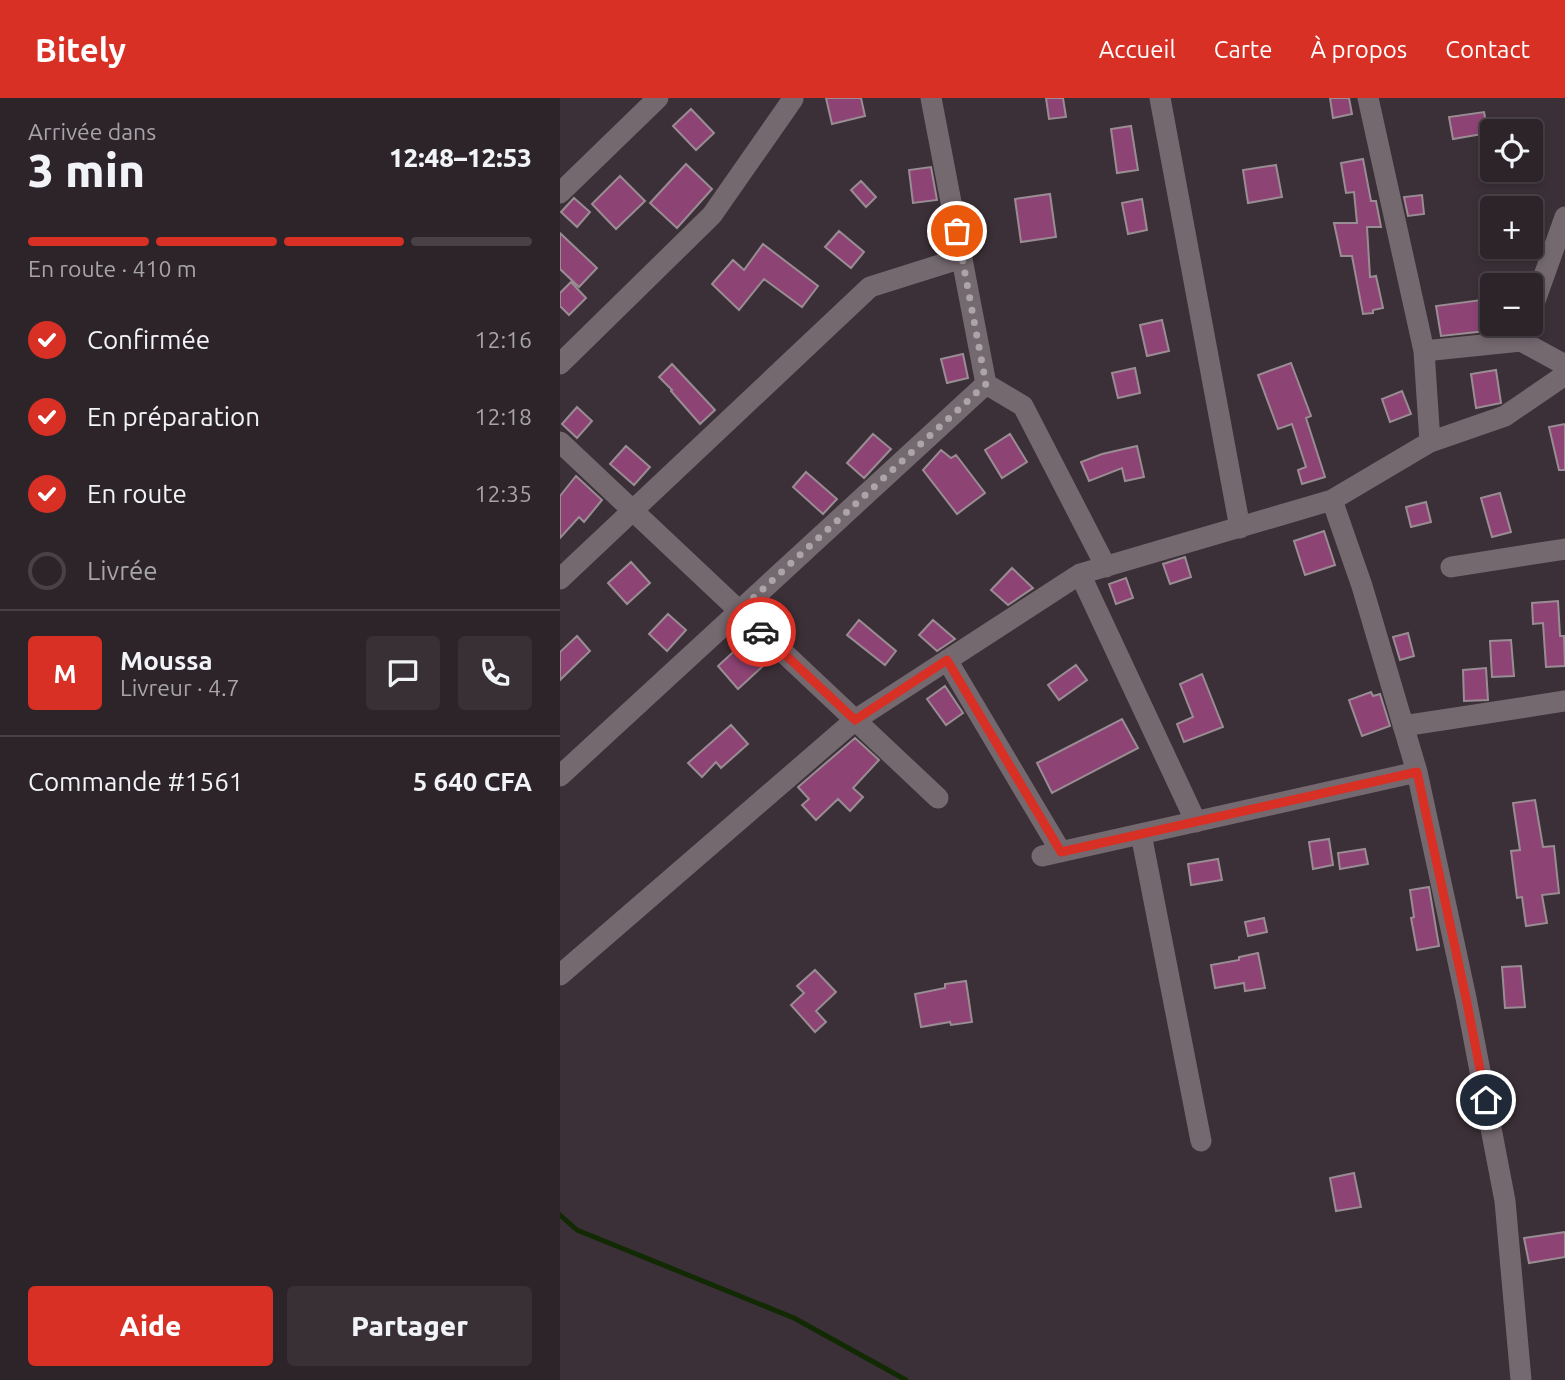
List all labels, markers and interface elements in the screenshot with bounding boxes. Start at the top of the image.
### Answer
text: Bitely [35,31,126,68]
text: Accueil [1099,36,1176,63]
text: Carte [1214,36,1273,63]
text: À propos [1311,36,1407,63]
text: Contact [1445,36,1530,63]
text: Arrivée dans [28,119,156,144]
map controls [1480,119,1543,336]
button: locate [1480,119,1543,182]
text: 12:48–12:53 [389,143,532,172]
text: 3 min [28,144,145,196]
button: + [1480,196,1543,259]
pin [927,201,987,261]
icon: bag [938,212,976,250]
text: En route · 410 m [28,256,197,281]
button: − [1480,273,1543,336]
icon: check [28,321,66,359]
text: Confirmée [87,325,210,354]
text: 12:16 [474,327,532,352]
icon: check [28,398,66,436]
text: En préparation [87,402,260,431]
text: 12:18 [474,404,532,429]
icon: check [28,475,66,513]
text: En route [87,479,187,508]
text: 12:35 [474,481,532,506]
text: Livrée [87,556,158,585]
courier [726,597,796,667]
icon: car [742,613,780,651]
button: chat [366,636,440,710]
button: phone [458,636,532,710]
text: Moussa [120,646,213,675]
text: M [53,659,77,688]
text: Livreur · 4.7 [120,675,240,700]
text: Commande #1561 [28,767,244,796]
text: 5 640 CFA [413,767,532,796]
pin [1456,1070,1516,1130]
icon: home [1467,1081,1505,1119]
button: Aide [28,1286,273,1366]
button: Partager [287,1286,532,1366]

